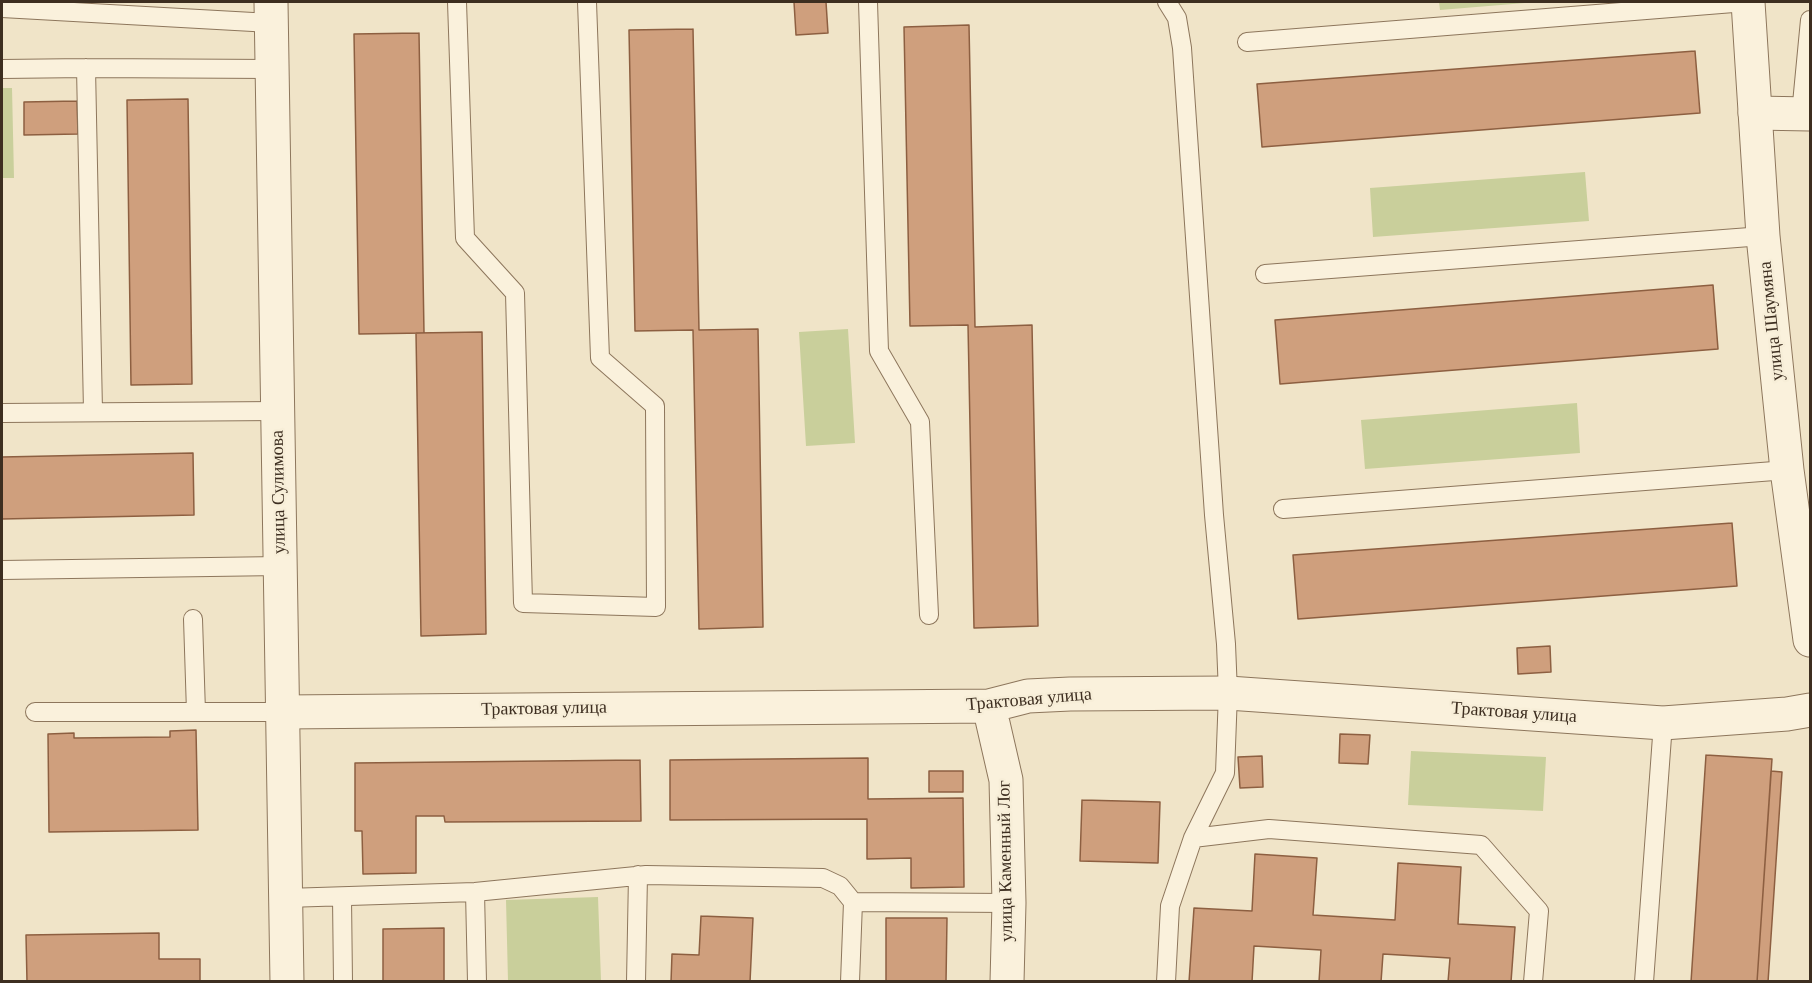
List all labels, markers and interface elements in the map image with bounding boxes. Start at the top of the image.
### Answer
street label: улица Шаумяна [1755,260,1789,382]
street label: улица Сулимова [267,430,291,554]
street label: Трактовая улица [965,684,1093,716]
street label: Трактовая улица [481,697,607,721]
street label: Трактовая улица [1450,698,1578,728]
street label: улица Каменный Лог [994,780,1018,942]

